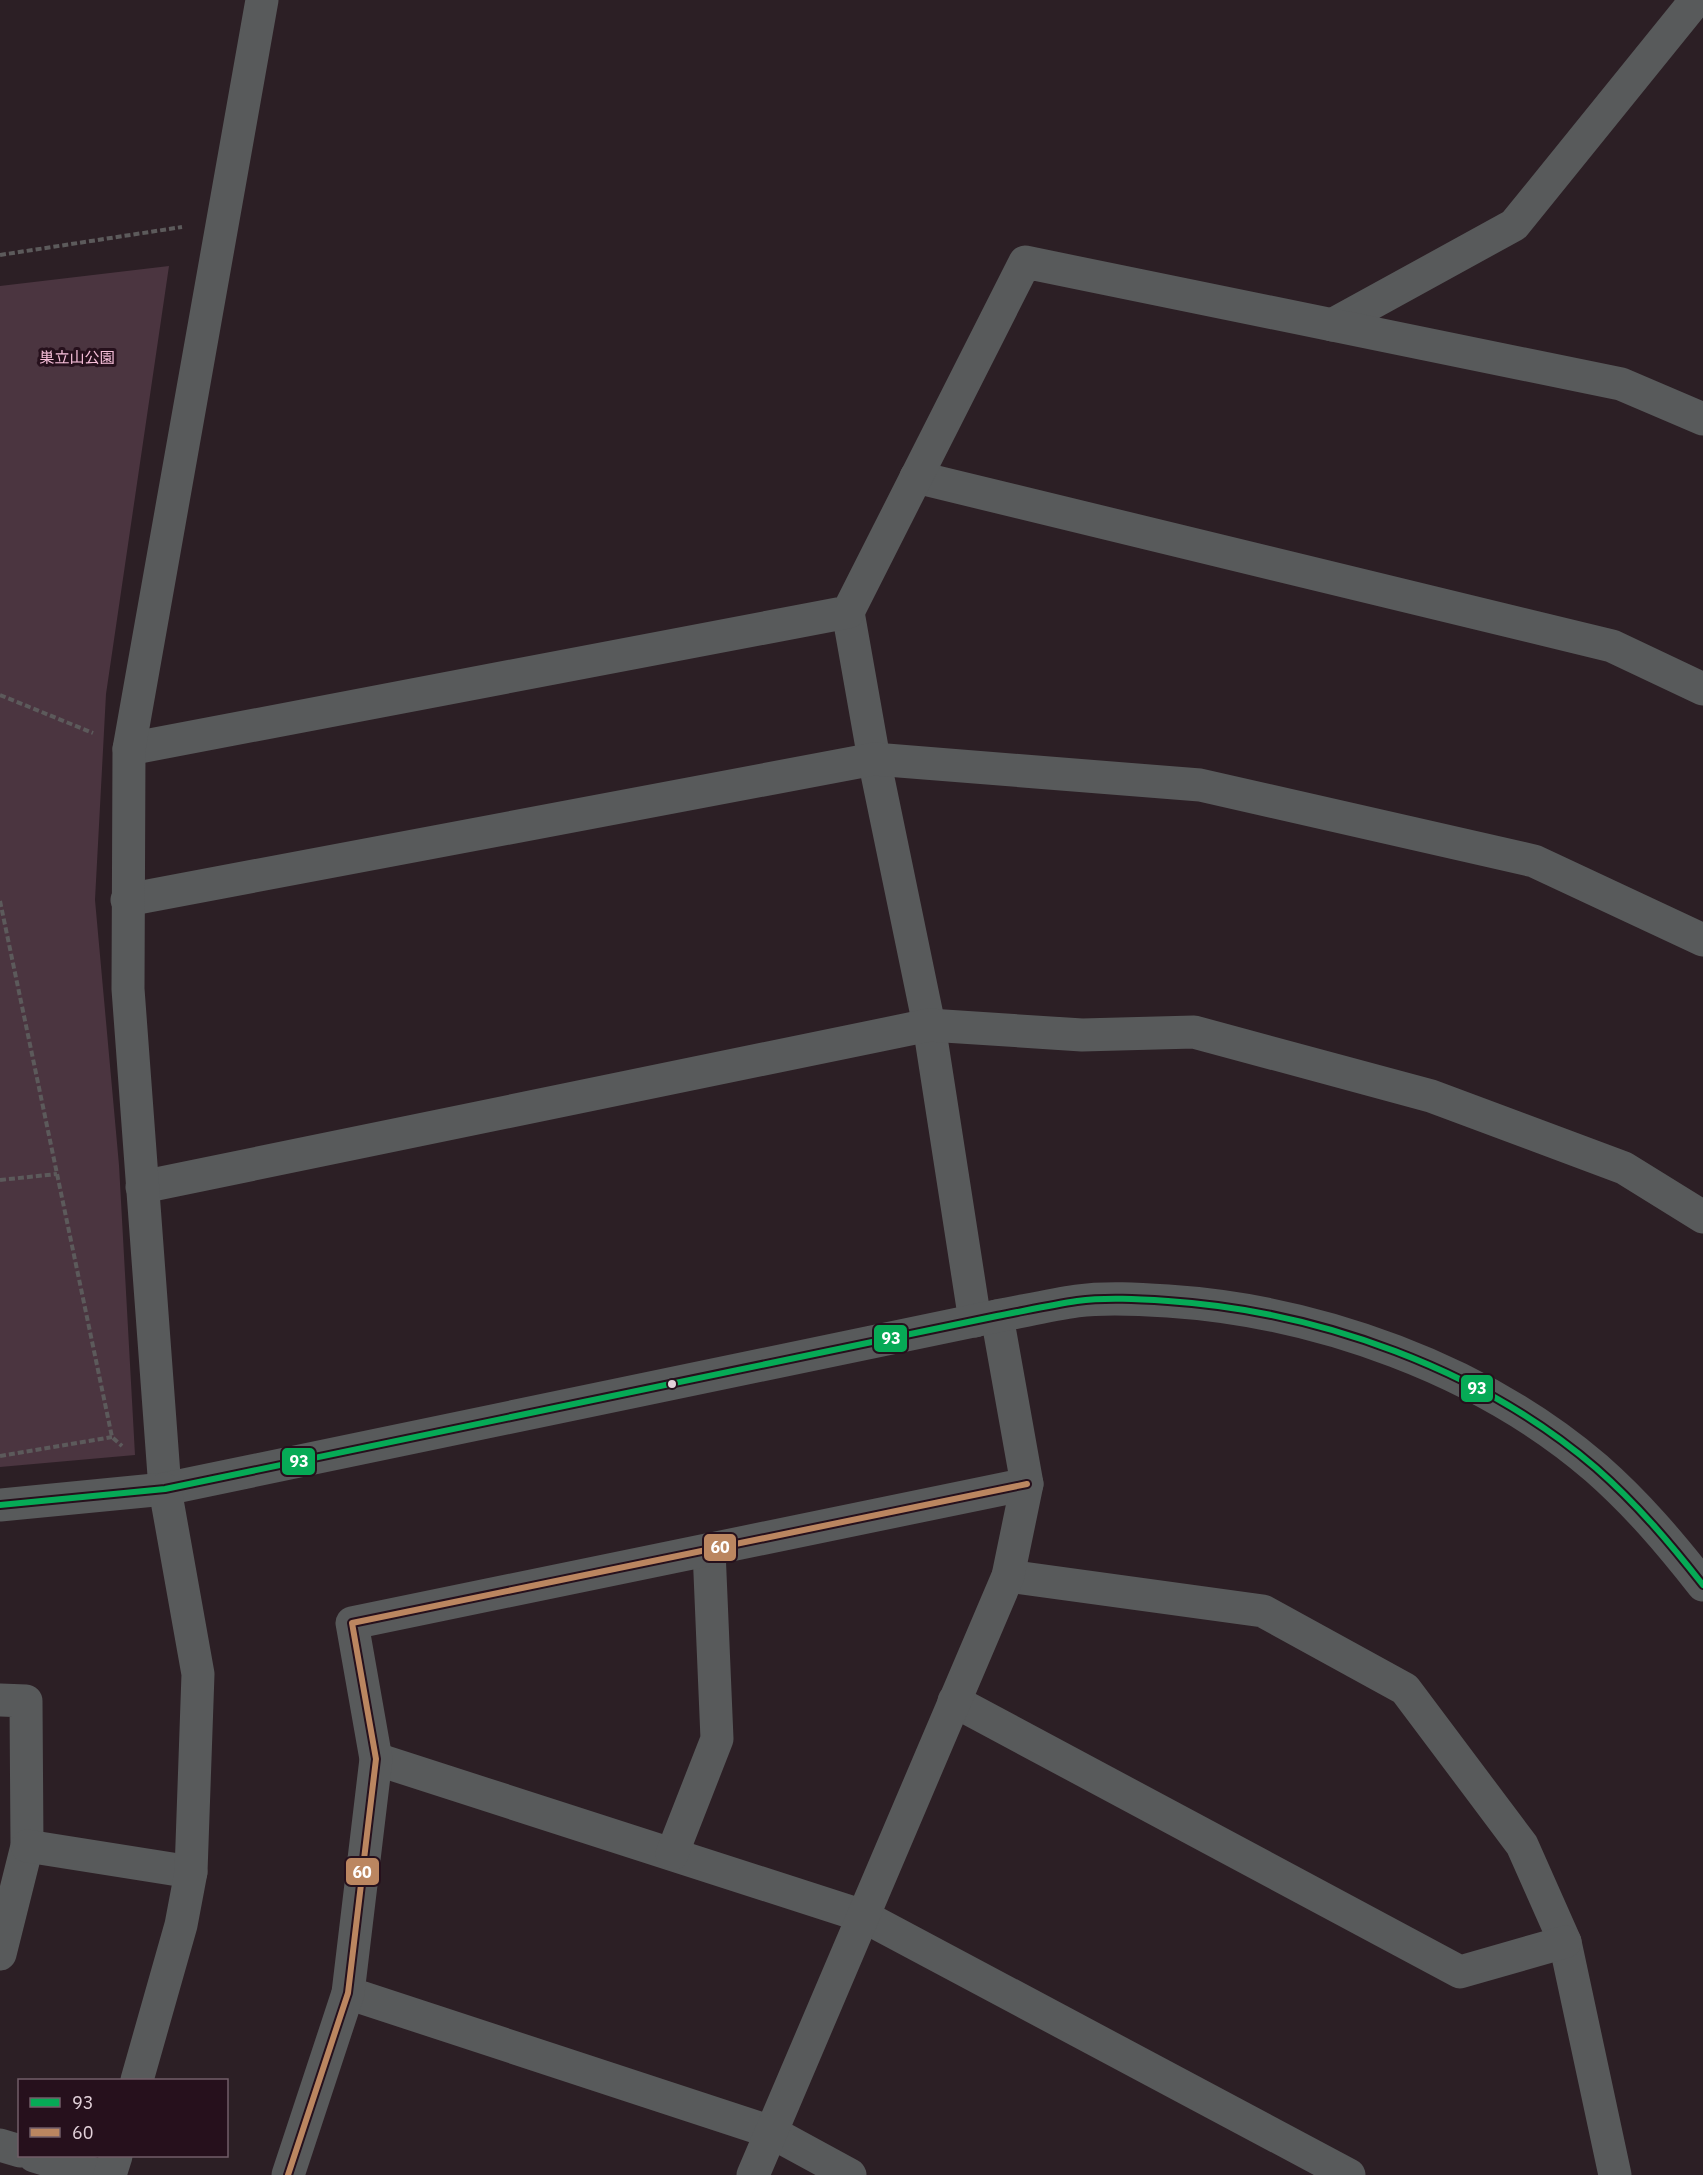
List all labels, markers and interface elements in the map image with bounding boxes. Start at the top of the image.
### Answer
park label: 巣立山公園 [39,348,115,367]
line badge: 93 [873,1324,908,1353]
text: 93 [881,1328,901,1348]
line badge: 93 [1460,1374,1494,1403]
unlabelled marker [666,1378,678,1390]
text: 93 [1467,1378,1487,1398]
line badge: 93 [281,1447,316,1476]
text: 93 [289,1451,309,1471]
line badge: 60 [703,1533,737,1562]
text: 60 [710,1537,730,1557]
line badge: 60 [345,1857,380,1886]
text: 60 [352,1862,372,1882]
legend [18,2079,228,2157]
text: 93 [72,2091,94,2114]
text: 60 [72,2121,94,2144]

